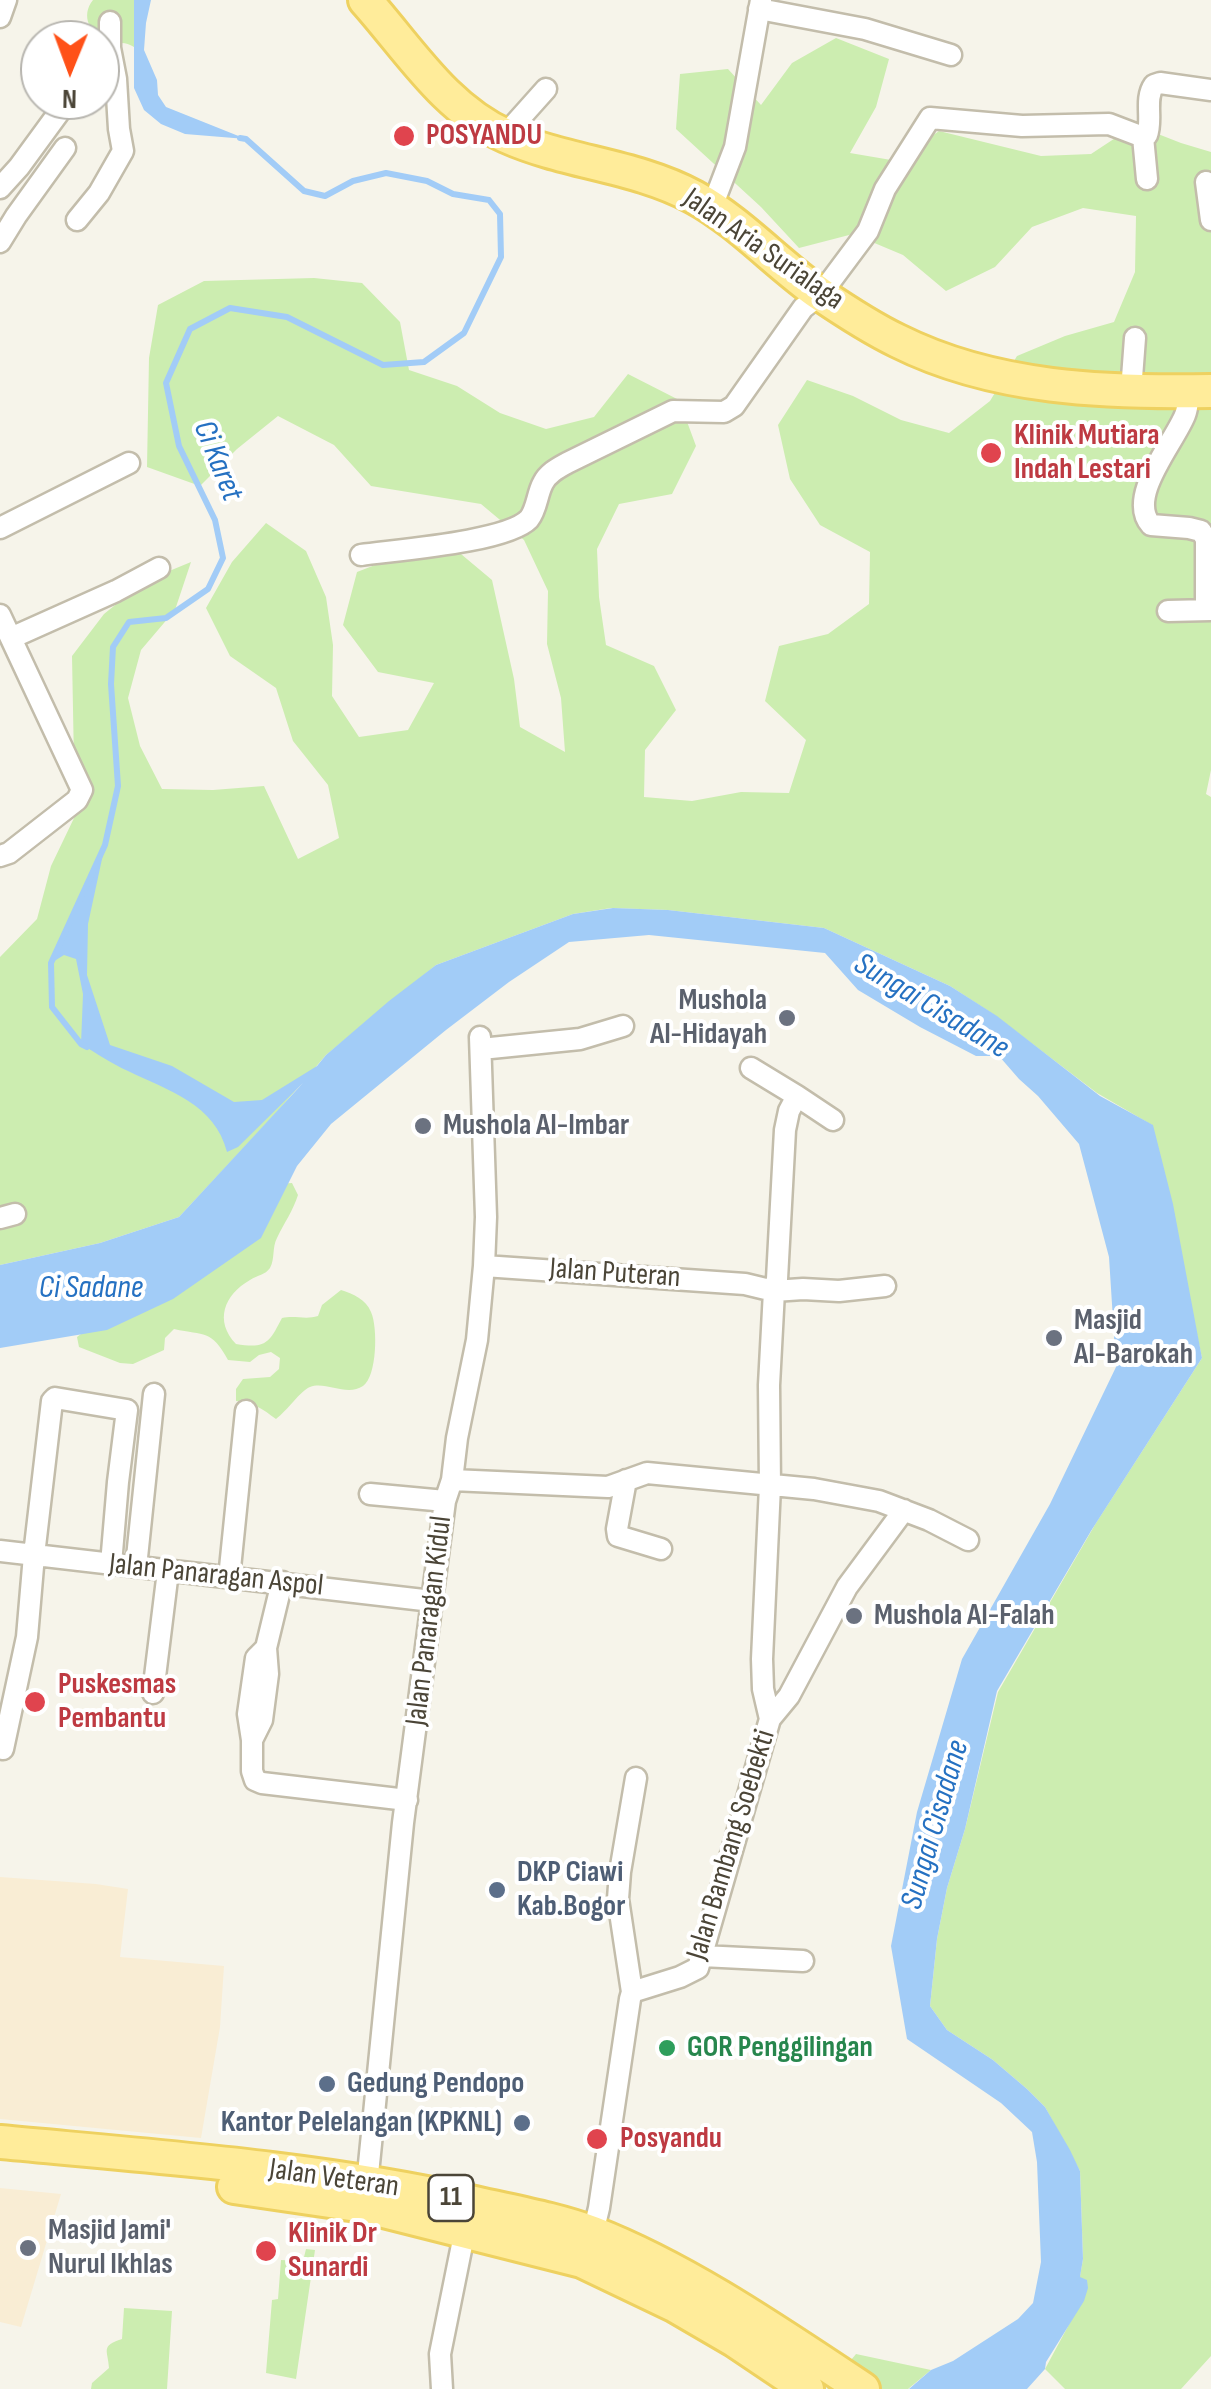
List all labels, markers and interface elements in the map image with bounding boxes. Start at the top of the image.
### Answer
north arrow [20,20,120,120]
text: N [62,82,77,115]
place label: POSYANDU [426,118,542,154]
marker: POSYANDU [391,123,417,149]
street label: Jalan Aria Surialaga [676,181,850,319]
water label: Ci Karet [184,415,250,507]
place label: Klinik Mutiara Indah Lestari [1014,418,1160,488]
marker: Klinik Mutiara Indah Lestari [978,440,1004,466]
water label: Sungai Cisadane [847,946,1015,1068]
place label: Mushola Al-Hidayah [650,983,767,1054]
marker: Mushola Al-Hidayah [776,1007,798,1029]
place label: Mushola Al-Imbar [443,1108,629,1144]
marker: Mushola Al-Imbar [412,1115,434,1137]
street label: Jalan Puteran [548,1251,682,1297]
water label: Ci Sadane [39,1270,143,1308]
place label: Masjid Al-Barokah [1074,1303,1193,1374]
marker: Masjid Al-Barokah [1043,1327,1065,1349]
street label: Jalan Panaragan Kidul [399,1514,461,1728]
street label: Jalan Panaragan Aspol [107,1547,325,1605]
place label: Mushola Al-Falah [874,1598,1055,1634]
marker: Mushola Al-Falah [843,1605,865,1627]
place label: Puskesmas Pembantu [58,1667,176,1738]
marker: Puskesmas Pembantu [22,1689,48,1715]
street label: Jalan Bambang Soebekti [680,1726,784,1964]
water label: Sungai Cisadane [894,1736,978,1914]
place label: DKP Ciawi Kab.Bogor [517,1855,625,1926]
marker: DKP Ciawi Kab.Bogor [486,1879,508,1901]
place label: GOR Penggilingan [687,2030,873,2066]
marker: GOR Penggilingan [656,2037,678,2059]
place label: Gedung Pendopo [347,2066,524,2102]
marker: Gedung Pendopo [316,2073,338,2095]
place label: Kantor Pelelangan (KPKNL) [221,2105,502,2141]
marker: Kantor Pelelangan (KPKNL) [511,2112,533,2134]
place label: Posyandu [620,2121,722,2157]
marker: Posyandu [584,2126,610,2152]
street label: Jalan Veteran [267,2152,401,2206]
road number: 11 [428,2175,474,2221]
place label: Masjid Jami' Nurul Ikhlas [48,2213,173,2284]
place label: Klinik Dr Sunardi [288,2216,377,2286]
marker: Masjid Jami' Nurul Ikhlas [17,2237,39,2259]
marker: Klinik Dr Sunardi [253,2238,279,2264]

